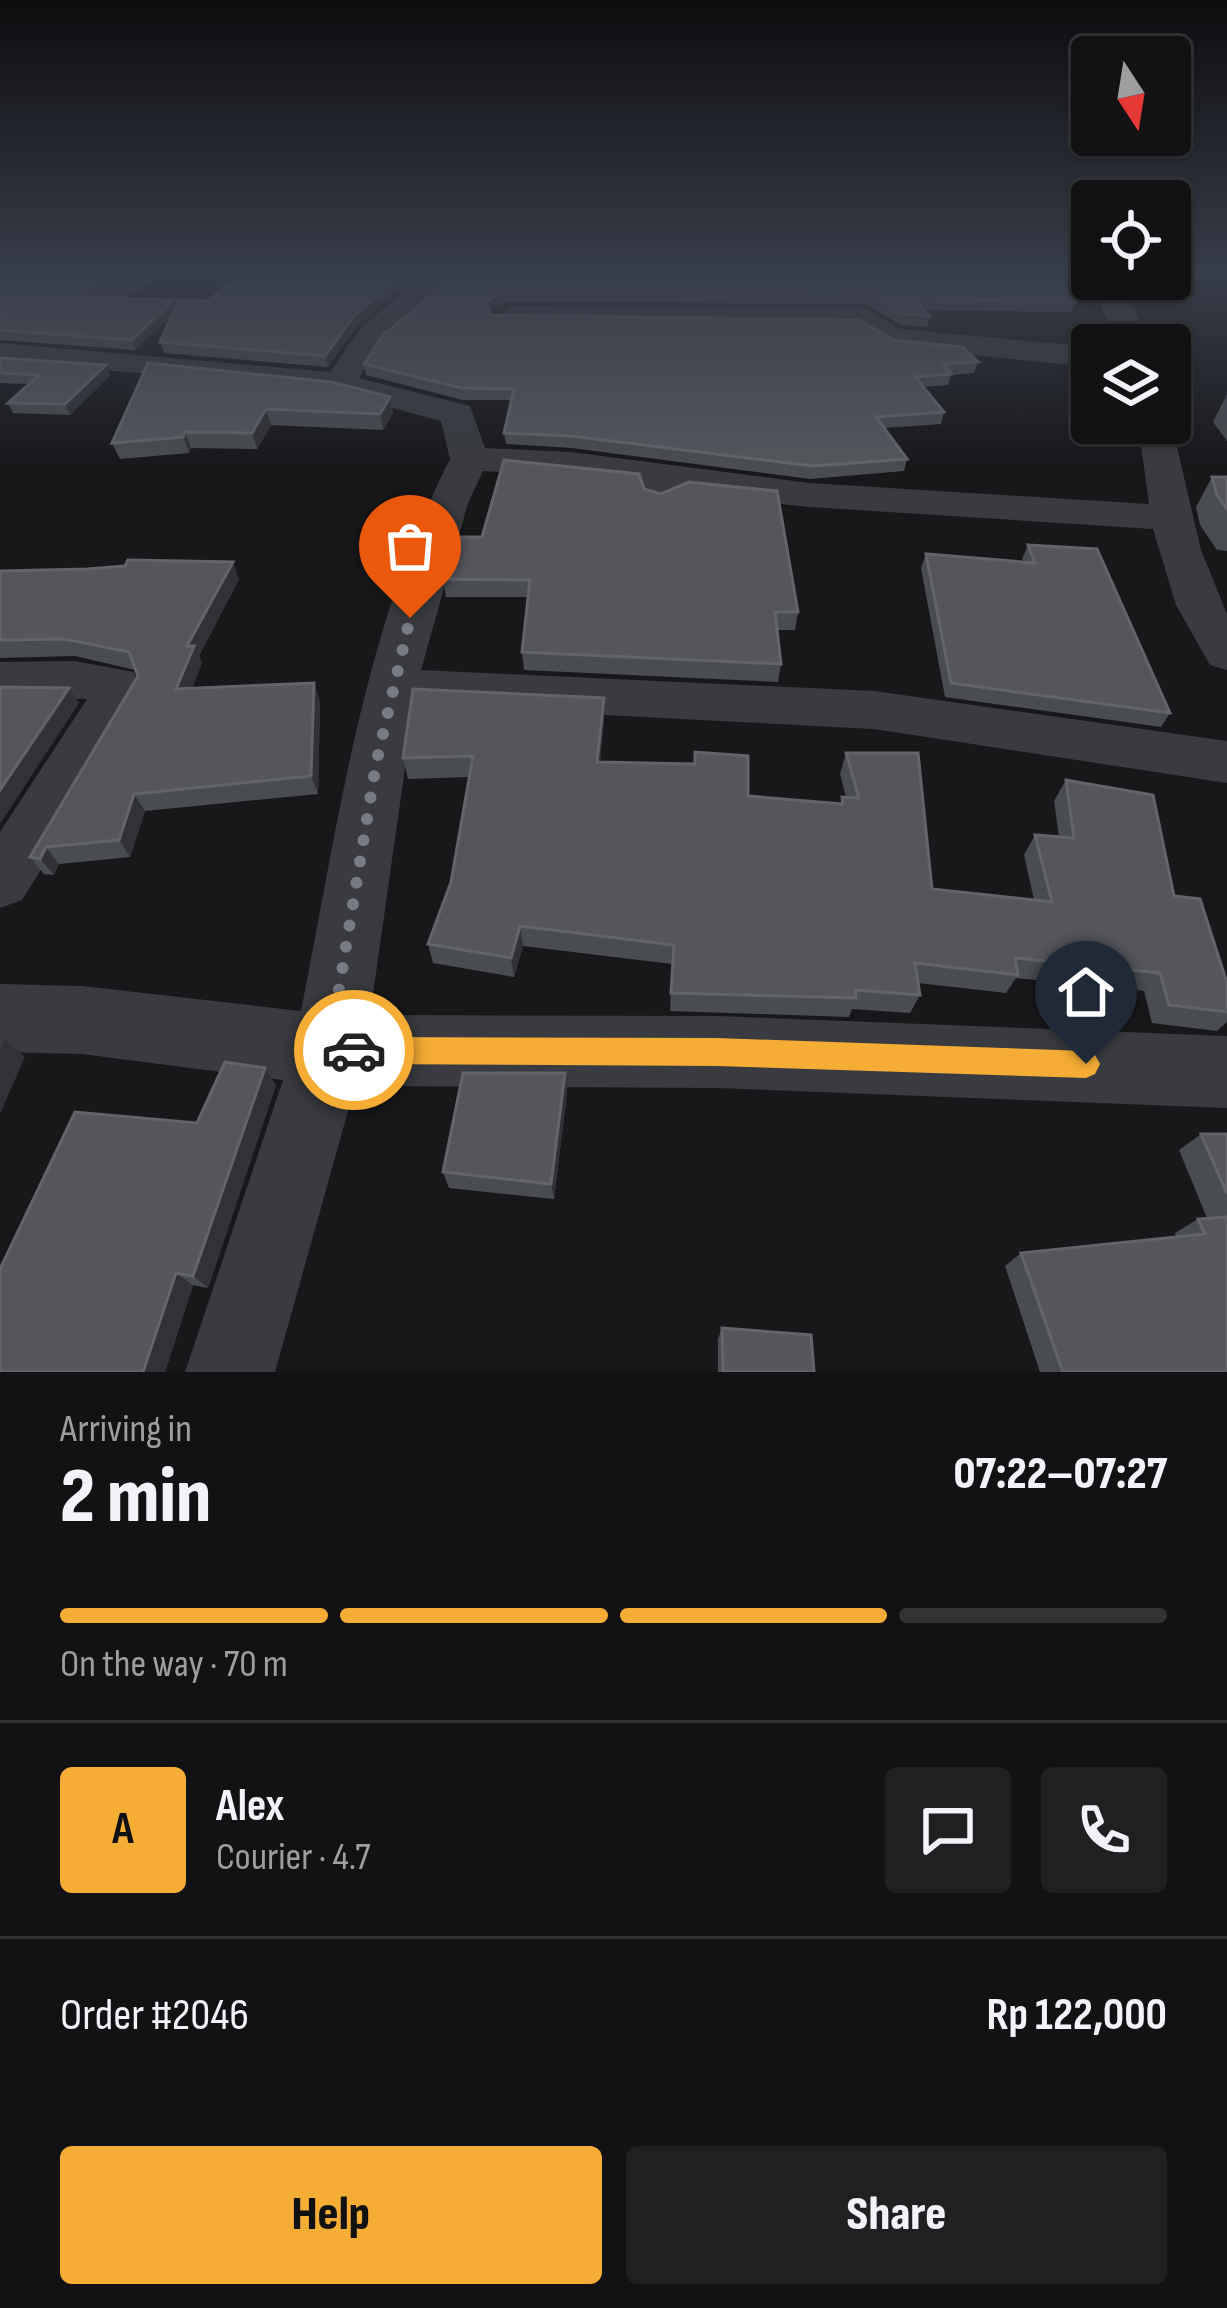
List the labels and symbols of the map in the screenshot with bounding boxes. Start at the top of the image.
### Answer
north arrow [1071,36,1191,156]
pin [359,495,461,618]
pin [1035,941,1137,1064]
courier [294,990,414,1110]

